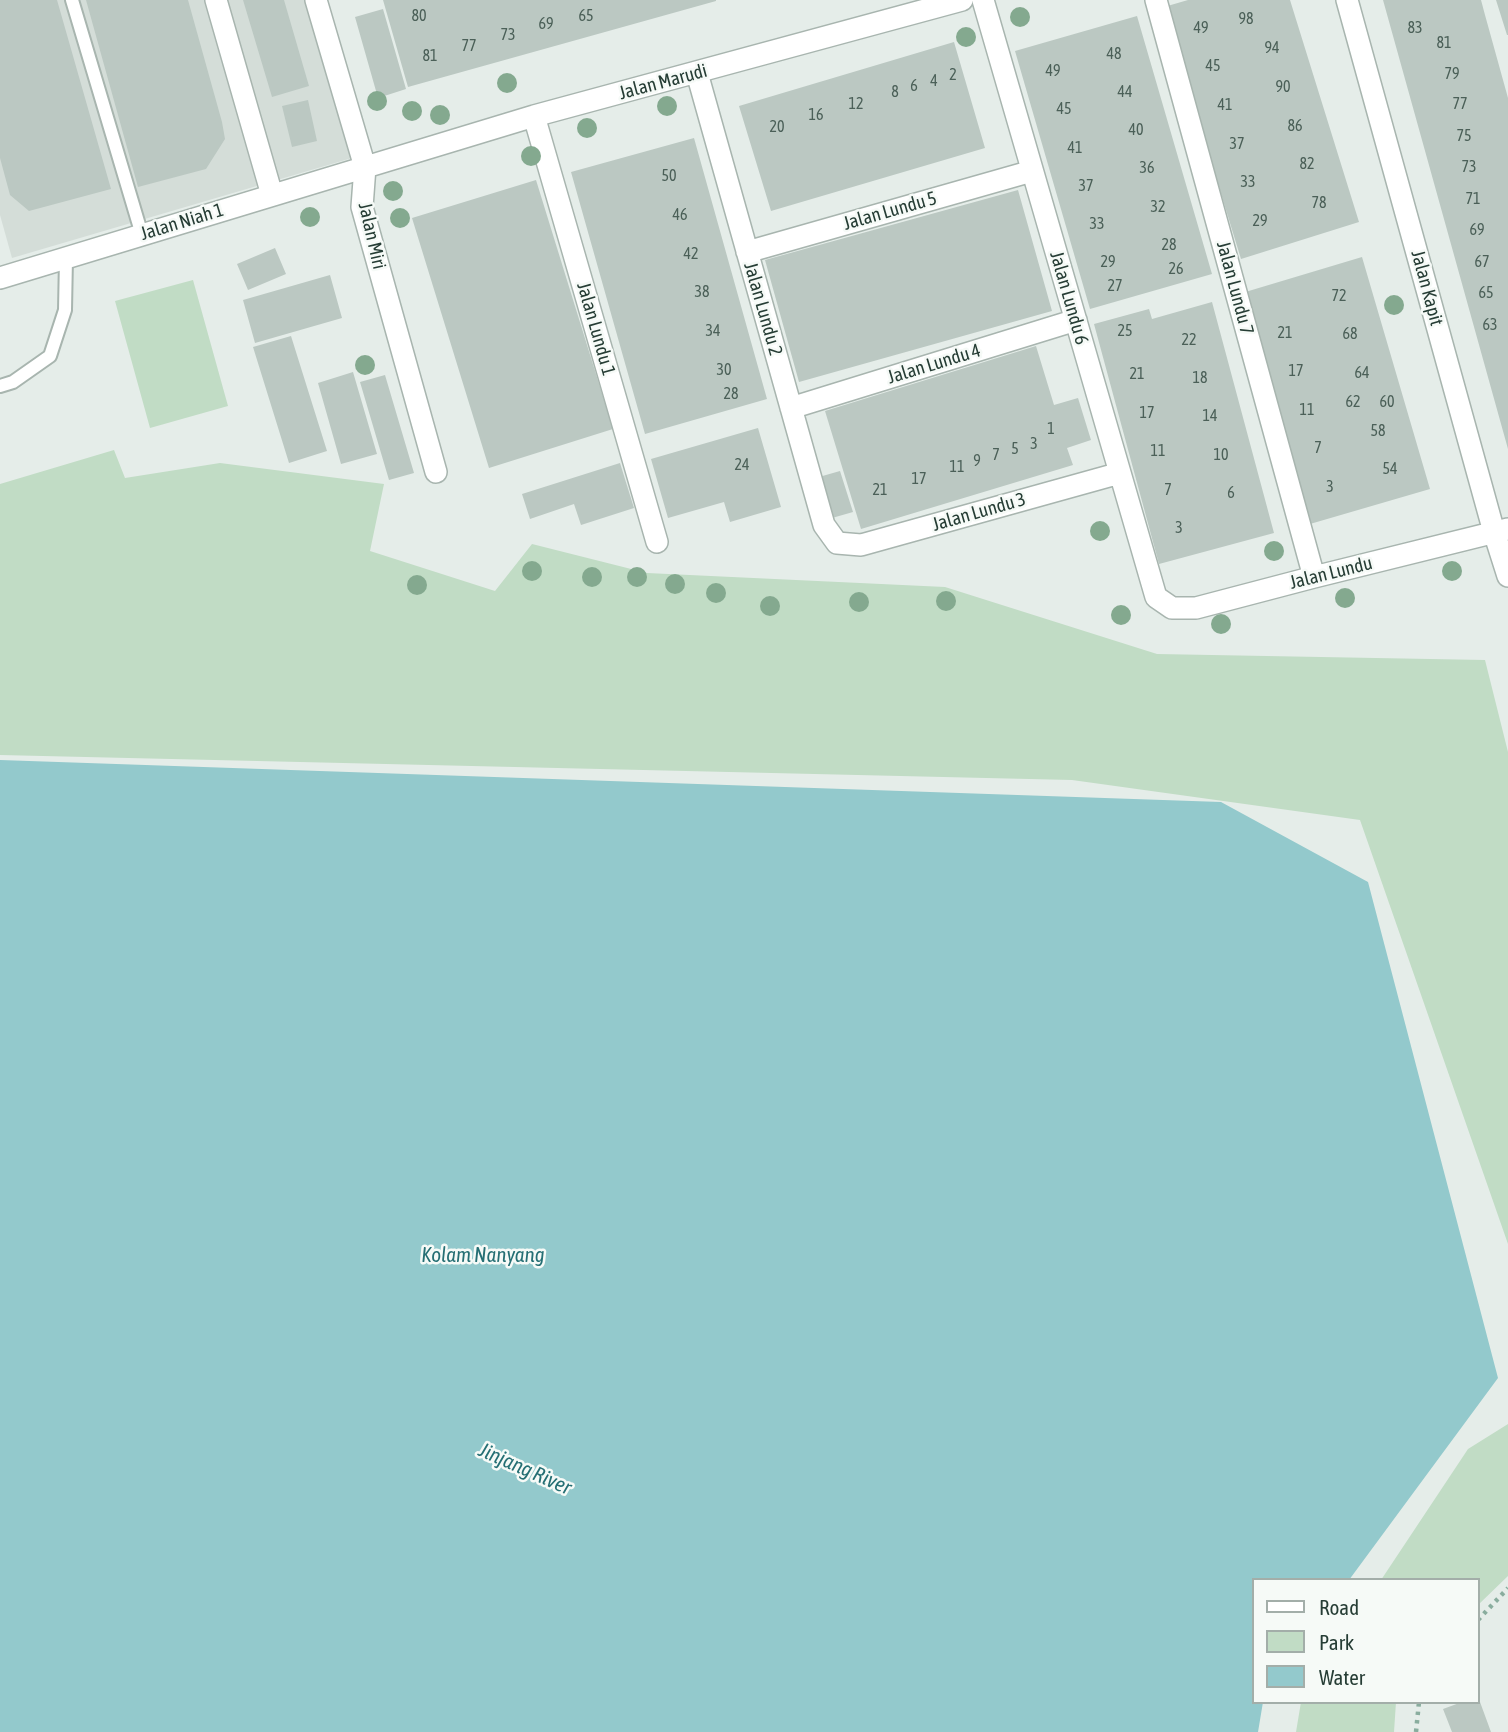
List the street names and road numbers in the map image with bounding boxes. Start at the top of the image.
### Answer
street label: Jalan Marudi [616,59,710,105]
street label: Jalan Lundu 5 [841,187,939,235]
street label: Jalan Niah 1 [138,199,226,245]
street label: Jalan Miri [353,200,391,272]
street label: Jalan Lundu 7 [1212,239,1258,337]
street label: Jalan Kapit [1406,248,1448,328]
street label: Jalan Lundu 6 [1045,249,1093,347]
street label: Jalan Lundu 2 [739,260,787,358]
street label: Jalan Lundu 1 [572,280,620,378]
street label: Jalan Lundu 4 [885,339,983,389]
street label: Jalan Lundu 3 [930,488,1028,536]
street label: Jalan Lundu [1287,552,1375,594]

